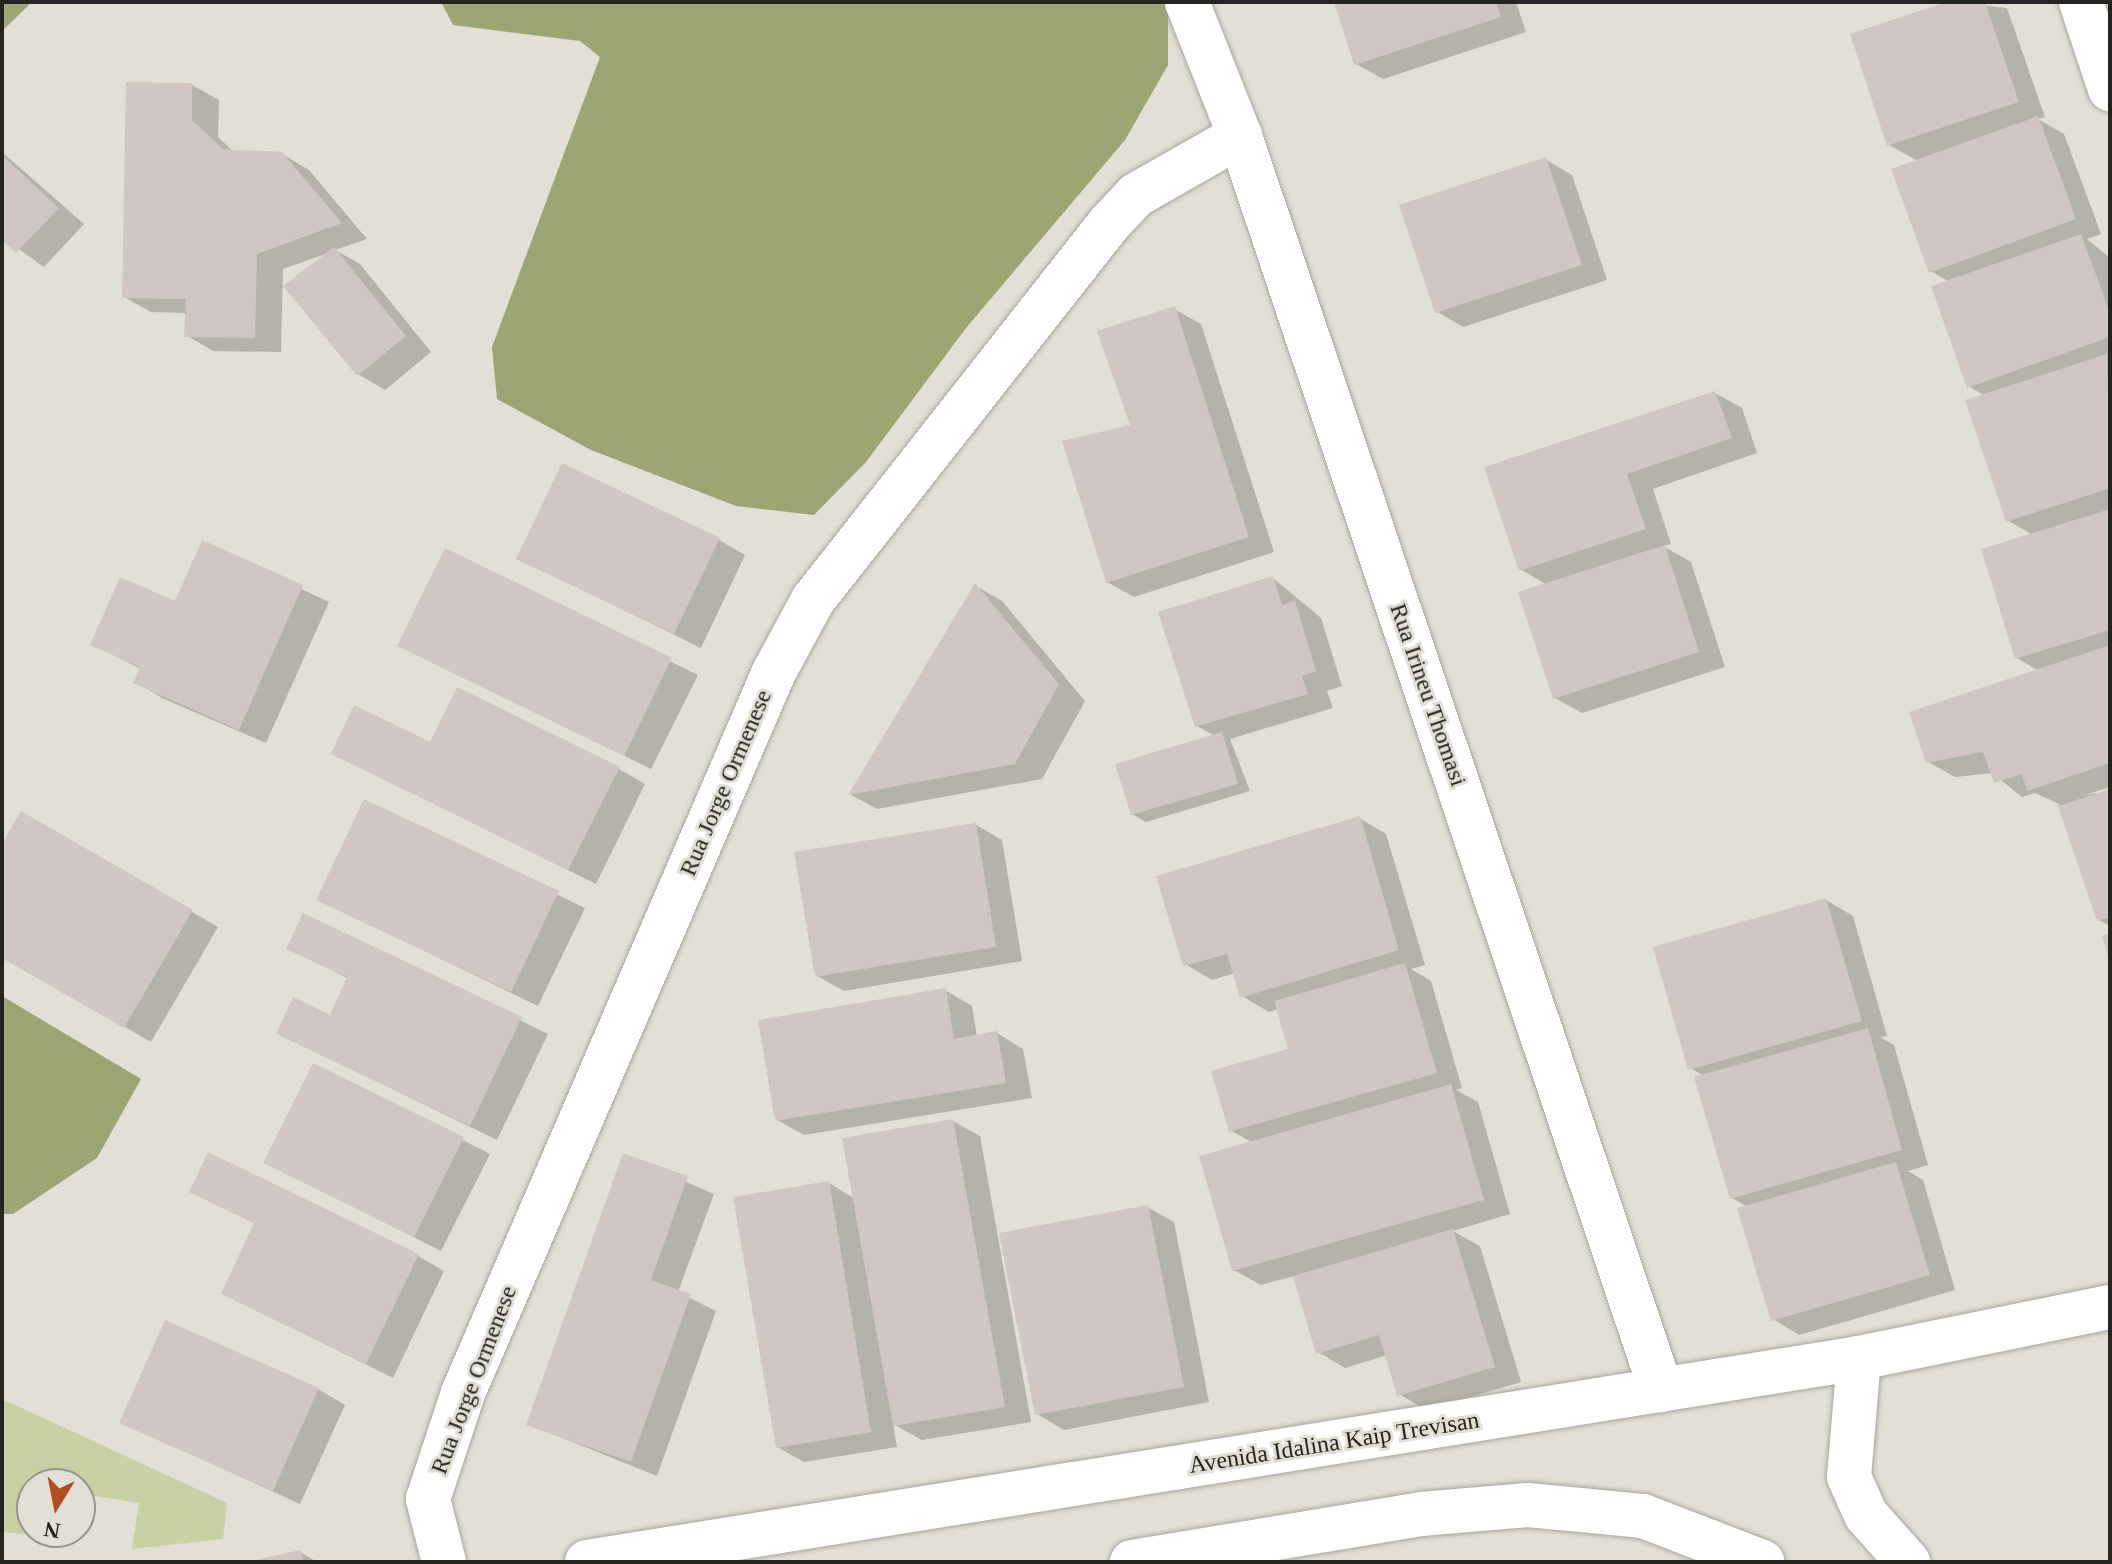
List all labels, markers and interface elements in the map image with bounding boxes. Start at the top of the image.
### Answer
street label: Rua Irineu Thomasi [1383,600,1473,790]
street label: Rua Jorge Ormenese [674,686,778,880]
street label: Rua Jorge Ormenese [425,1282,523,1478]
street label: Avenida Idalina Kaip Trevisan [1187,1406,1481,1480]
north arrow [16,1468,96,1548]
text: N [42,1516,62,1544]

